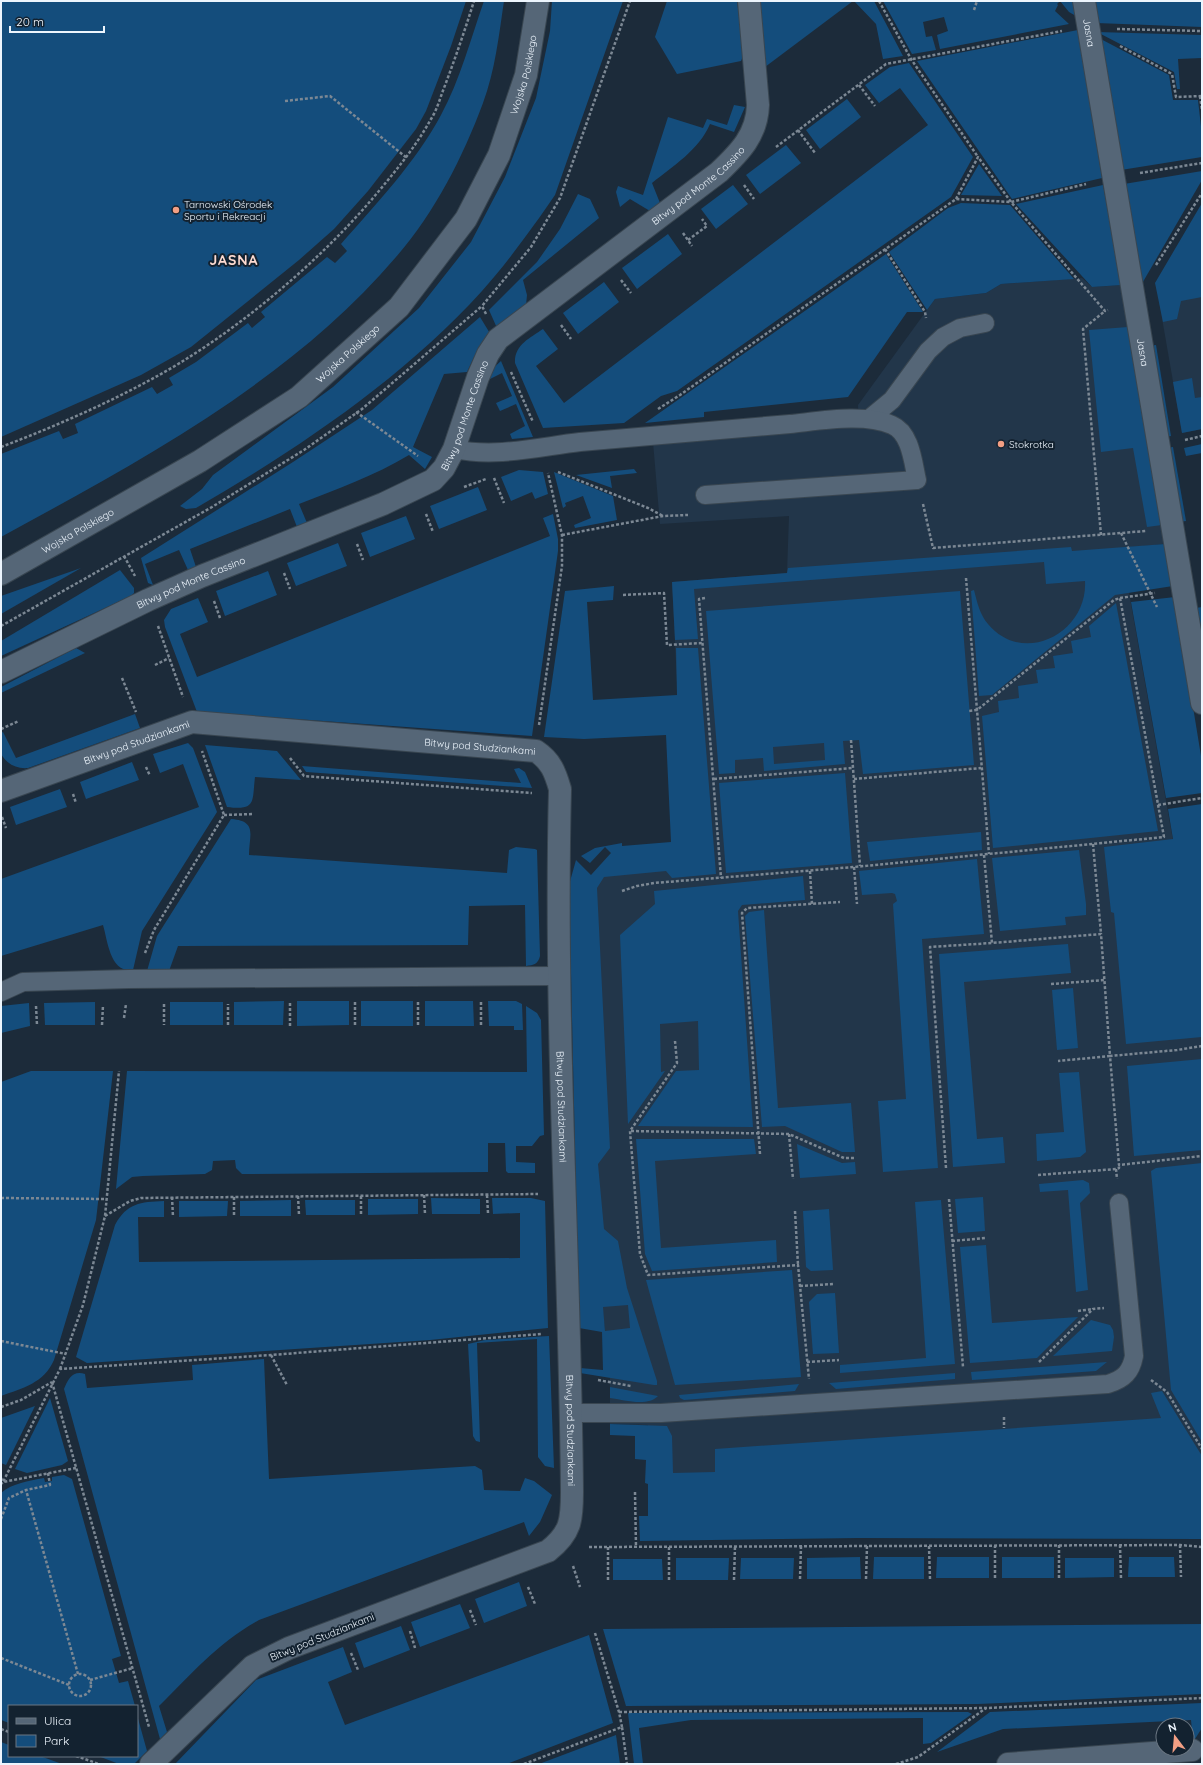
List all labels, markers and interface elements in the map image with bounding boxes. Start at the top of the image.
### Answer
scale bar [10,8,104,34]
text: 20 m [16,14,44,29]
street label: Jasna [1081,18,1098,48]
street label: Wojska Polskiego [507,34,539,116]
street label: Bitwy pod Monte Cassino [649,143,747,227]
place label: Tarnowski Ośrodek Sportu i Rekreacji [184,198,272,223]
marker: Tarnowski Ośrodek Sportu i Rekreacji [171,205,181,215]
district label: JASNA [209,251,259,269]
street label: Wojska Polskiego [313,321,382,385]
street label: Jasna [1134,337,1152,367]
street label: Bitwy pod Monte Cassino [437,358,491,473]
place label: Stokrotka [1009,438,1054,451]
marker: Stokrotka [996,439,1006,449]
street label: Wojska Polskiego [39,505,116,556]
street label: Bitwy pod Monte Cassino [134,553,247,611]
street label: Bitwy pod Studziankami [82,717,191,767]
street label: Bitwy pod Studziankami [424,735,536,757]
street label: Bitwy pod Studziankami [554,1051,570,1163]
street label: Bitwy pod Studziankami [563,1375,578,1486]
street label: Bitwy pod Studziankami [268,1610,376,1664]
legend [8,1705,138,1757]
text: Ulica [44,1713,71,1728]
north arrow [1155,1717,1195,1757]
text: N [1166,1720,1178,1735]
text: Park [44,1733,69,1748]

